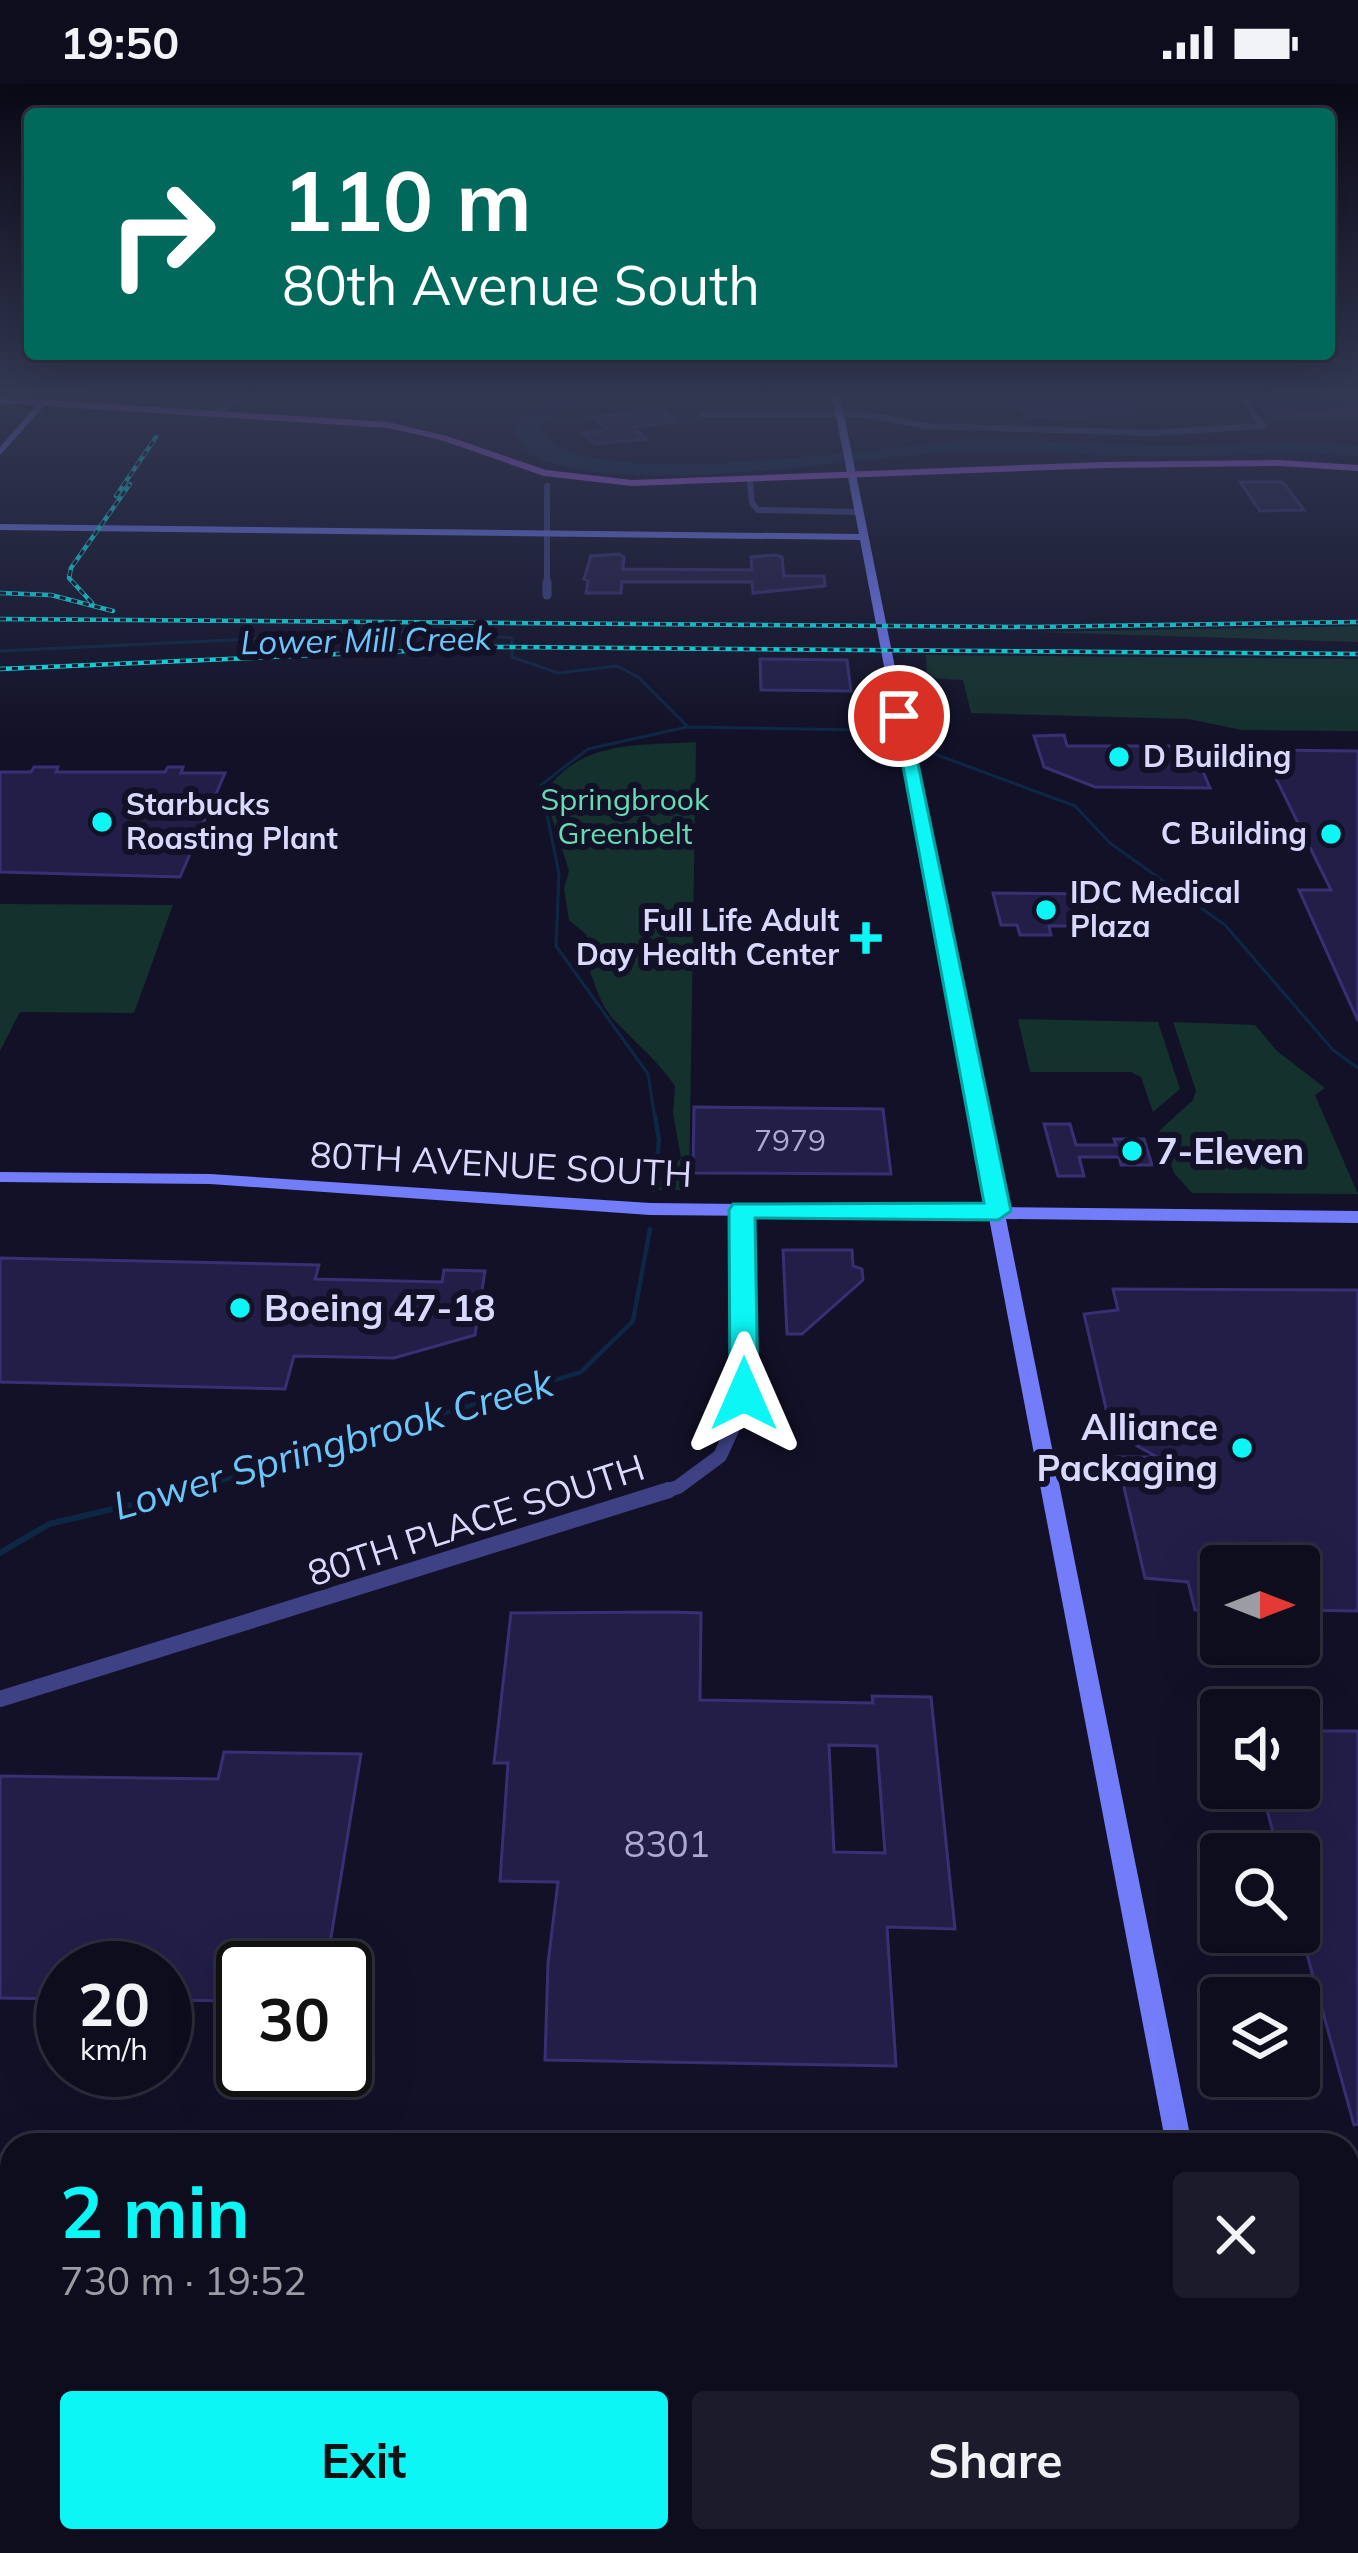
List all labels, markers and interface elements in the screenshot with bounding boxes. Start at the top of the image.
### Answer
text: 19:50 [60,14,179,70]
text: 110 m [282,147,532,252]
icon: right [84,156,240,312]
text: 80th Avenue South [282,251,760,319]
water label: Lower Mill Creek [240,617,493,662]
pin [848,665,950,767]
icon: arrive [866,683,932,749]
place label: D Building [1143,737,1292,775]
marker: D Building [1106,744,1132,770]
park label: Springbrook Greenbelt [541,780,710,852]
place label: Starbucks Roasting Plant [126,785,338,857]
marker: Starbucks Roasting Plant [89,809,115,835]
place label: C Building [1161,814,1307,852]
marker: C Building [1318,821,1344,847]
place label: IDC Medical Plaza [1070,873,1241,945]
marker: IDC Medical Plaza [1033,897,1059,923]
place label: Full Life Adult Day Health Center [576,901,839,973]
marker: Full Life Adult Day Health Center [850,922,882,954]
house number: 7979 [754,1121,826,1159]
place label: 7-Eleven [1156,1128,1304,1173]
street label: 80TH AVENUE SOUTH [309,1131,693,1196]
marker: 7-Eleven [1119,1138,1145,1164]
place label: Boeing 47-18 [264,1285,495,1330]
marker: Boeing 47-18 [227,1295,253,1321]
position arrow [681,1331,807,1457]
water label: Lower Springbrook Creek [107,1357,559,1530]
place label: Alliance Packaging [1036,1404,1218,1490]
marker: Alliance Packaging [1229,1435,1255,1461]
street label: 80TH PLACE SOUTH [302,1444,650,1595]
north arrow [1200,1545,1320,1665]
map controls [1200,1545,1320,2097]
button: sound [1200,1689,1320,1809]
house number: 8301 [624,1821,710,1866]
button: search [1200,1833,1320,1953]
speed limit sign: 30 [216,1941,372,2097]
text: 20 [78,1966,150,2041]
button: layers [1200,1977,1320,2097]
text: km/h [80,2030,148,2068]
text: 2 min [60,2166,250,2256]
button: close [1173,2172,1299,2298]
text: 730 m · 19:52 [60,2256,306,2305]
button: Exit [60,2391,668,2529]
button: Share [692,2391,1299,2529]

